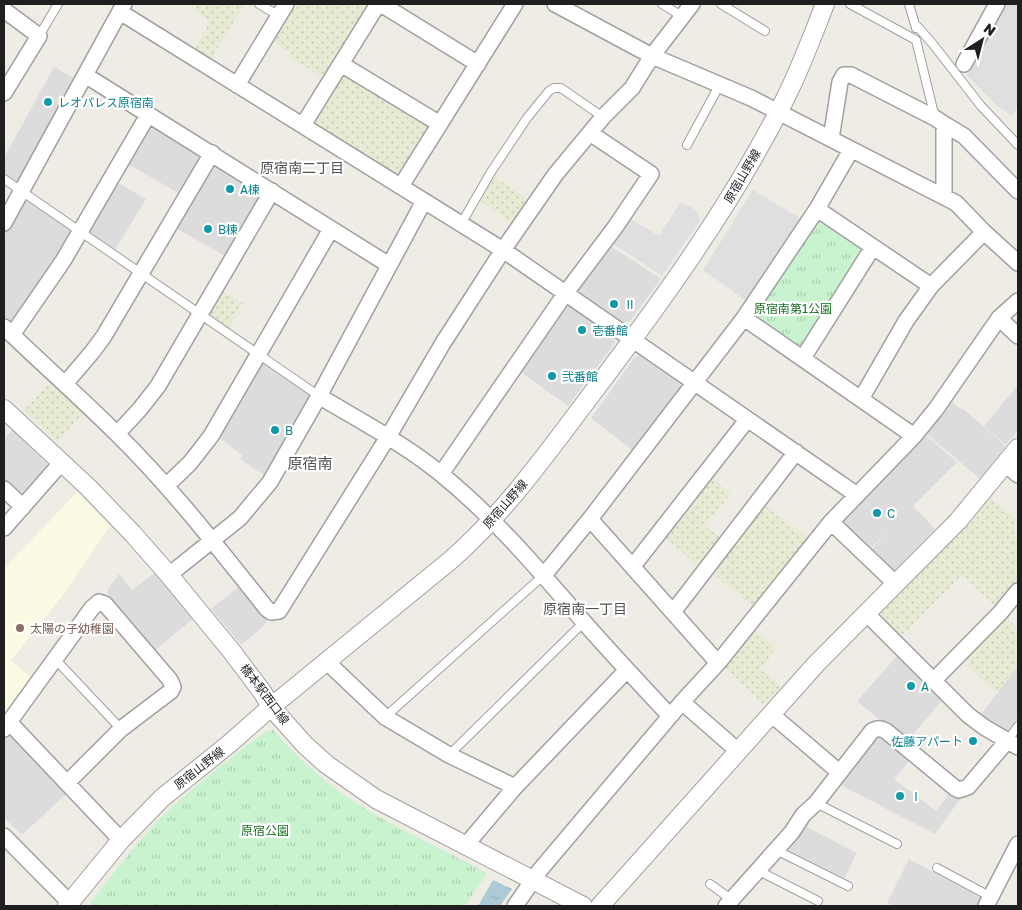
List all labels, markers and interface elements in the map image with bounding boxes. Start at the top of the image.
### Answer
north arrow [957,15,1007,65]
text: N [981,19,999,39]
place label: レオパレス原宿南 [58,95,154,110]
marker: レオパレス原宿南 [42,96,54,108]
street label: 原宿山野線 [721,146,763,206]
district label: 原宿南二丁目 [260,159,344,176]
place label: A棟 [240,182,260,197]
marker: A棟 [224,183,236,195]
place label: B棟 [218,222,238,237]
marker: B棟 [202,223,214,235]
place label: Ⅱ [624,297,636,312]
marker: Ⅱ [608,298,620,310]
park label: 原宿南第1公園 [754,301,832,316]
place label: 壱番館 [592,323,628,338]
marker: 壱番館 [576,324,588,336]
place label: 弐番館 [562,369,598,384]
marker: 弐番館 [546,370,558,382]
place label: B [285,423,293,438]
marker: B [269,424,281,436]
district label: 原宿南 [287,454,333,472]
street label: 原宿山野線 [480,476,530,532]
place label: C [887,506,895,521]
marker: C [871,507,883,519]
district label: 原宿南一丁目 [543,600,627,617]
place label: 太陽の子幼稚園 [30,621,114,636]
marker: 太陽の子幼稚園 [14,622,26,634]
street label: 橋本駅西口線 [237,661,293,727]
place label: A [921,679,929,694]
marker: A [905,680,917,692]
place label: 佐藤アパート [891,734,963,749]
marker: 佐藤アパート [967,735,979,747]
street label: 原宿山野線 [171,744,227,792]
place label: Ⅰ [910,789,922,804]
marker: Ⅰ [894,790,906,802]
park label: 原宿公園 [241,823,289,838]

